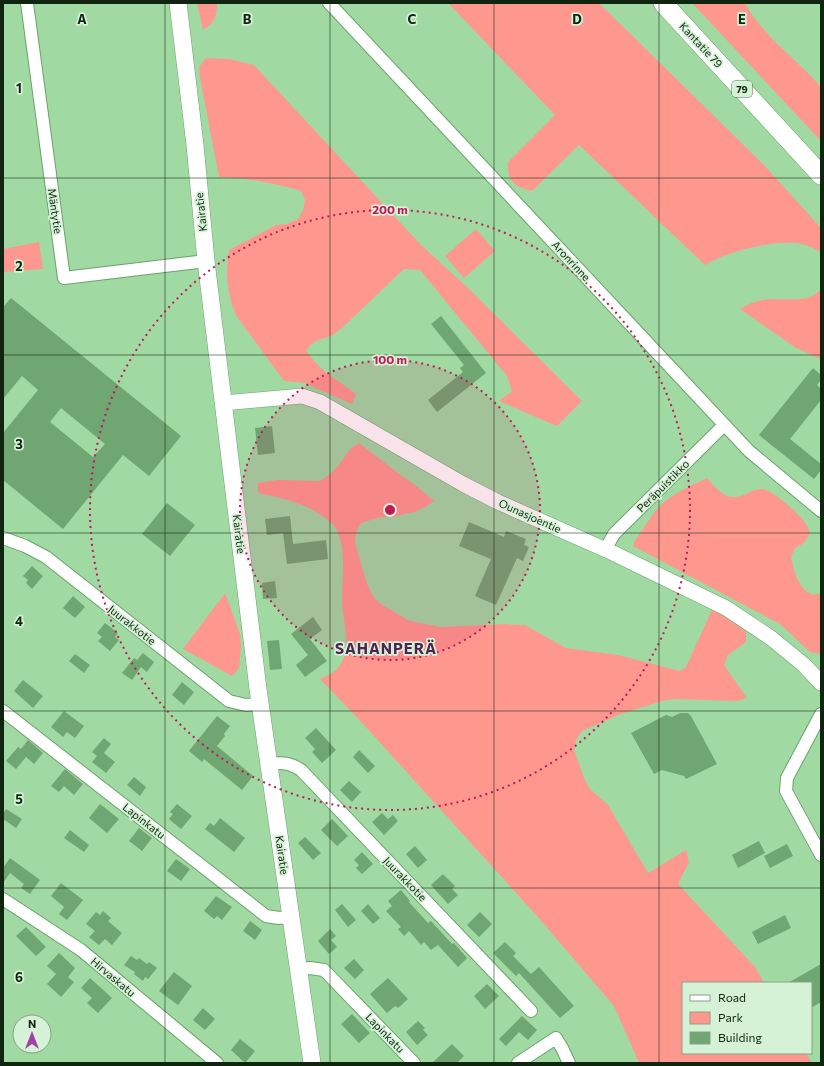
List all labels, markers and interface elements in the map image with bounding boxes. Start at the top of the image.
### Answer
text: A [77,11,87,27]
text: B [243,11,252,27]
text: C [408,11,417,27]
text: D [572,11,582,27]
text: E [738,11,746,27]
street label: Kantatie 79 [677,19,726,70]
text: 1 [16,80,22,96]
road number: 79 [732,81,752,97]
street label: Mäntytie [46,187,65,235]
street label: Kairatie [192,192,209,232]
text: 200 m [372,202,408,216]
street label: Aronrinne [549,238,593,284]
text: 2 [15,258,23,274]
text: 100 m [373,352,407,366]
text: 3 [15,436,23,452]
street label: Peräpuistikko [634,457,692,514]
street label: Ounasjoentie [497,496,564,535]
centre of rings [383,503,397,517]
street label: Kairatie [231,514,248,554]
street label: Juurakkotie [105,602,159,648]
text: 4 [15,613,23,629]
district label: SAHANPERÄ [335,639,437,657]
text: 5 [15,791,23,807]
street label: Lapinkatu [121,800,168,841]
street label: Kairatie [273,835,292,875]
street label: Juurakkotie [380,854,430,904]
street label: Hirvaskatu [88,954,138,999]
text: 6 [15,969,23,985]
legend [682,982,812,1054]
text: Road [718,990,746,1004]
street label: Lapinkatu [363,1010,407,1055]
text: Park [718,1010,744,1024]
north arrow [12,1014,52,1054]
text: N [28,1017,36,1030]
text: Building [718,1030,762,1044]

